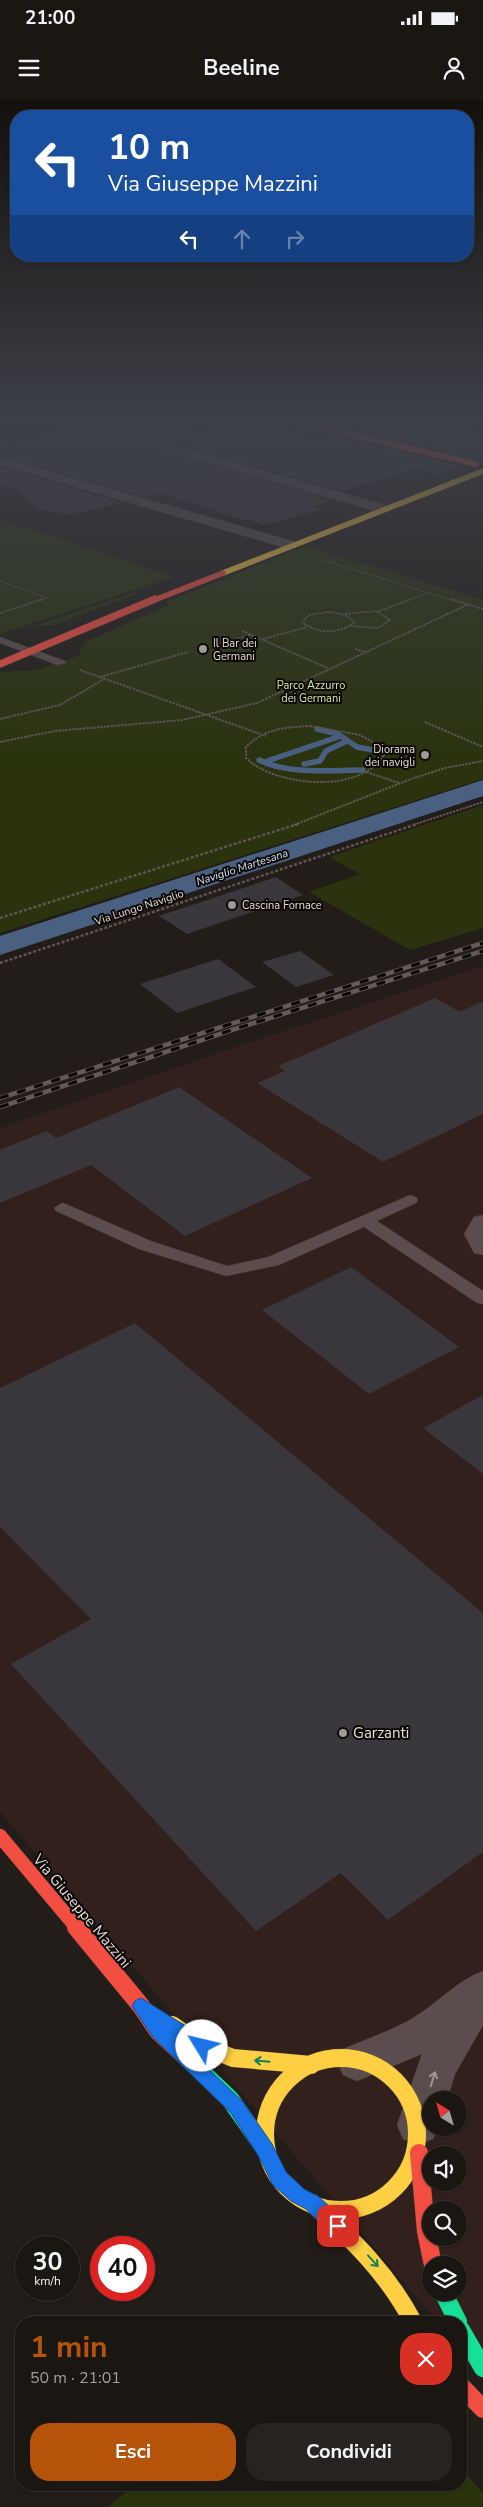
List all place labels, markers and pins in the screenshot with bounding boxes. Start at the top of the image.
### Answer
place label: Il Bar dei Germani [213,636,257,664]
marker: Il Bar dei Germani [197,643,209,655]
place label: Diorama dei navigli [365,742,415,770]
marker: Diorama dei navigli [419,749,431,761]
place label: Cascina Fornace [242,898,322,913]
marker: Cascina Fornace [226,899,238,911]
place label: Garzanti [353,1723,409,1743]
marker: Garzanti [337,1727,349,1739]
pin [317,2205,359,2247]

